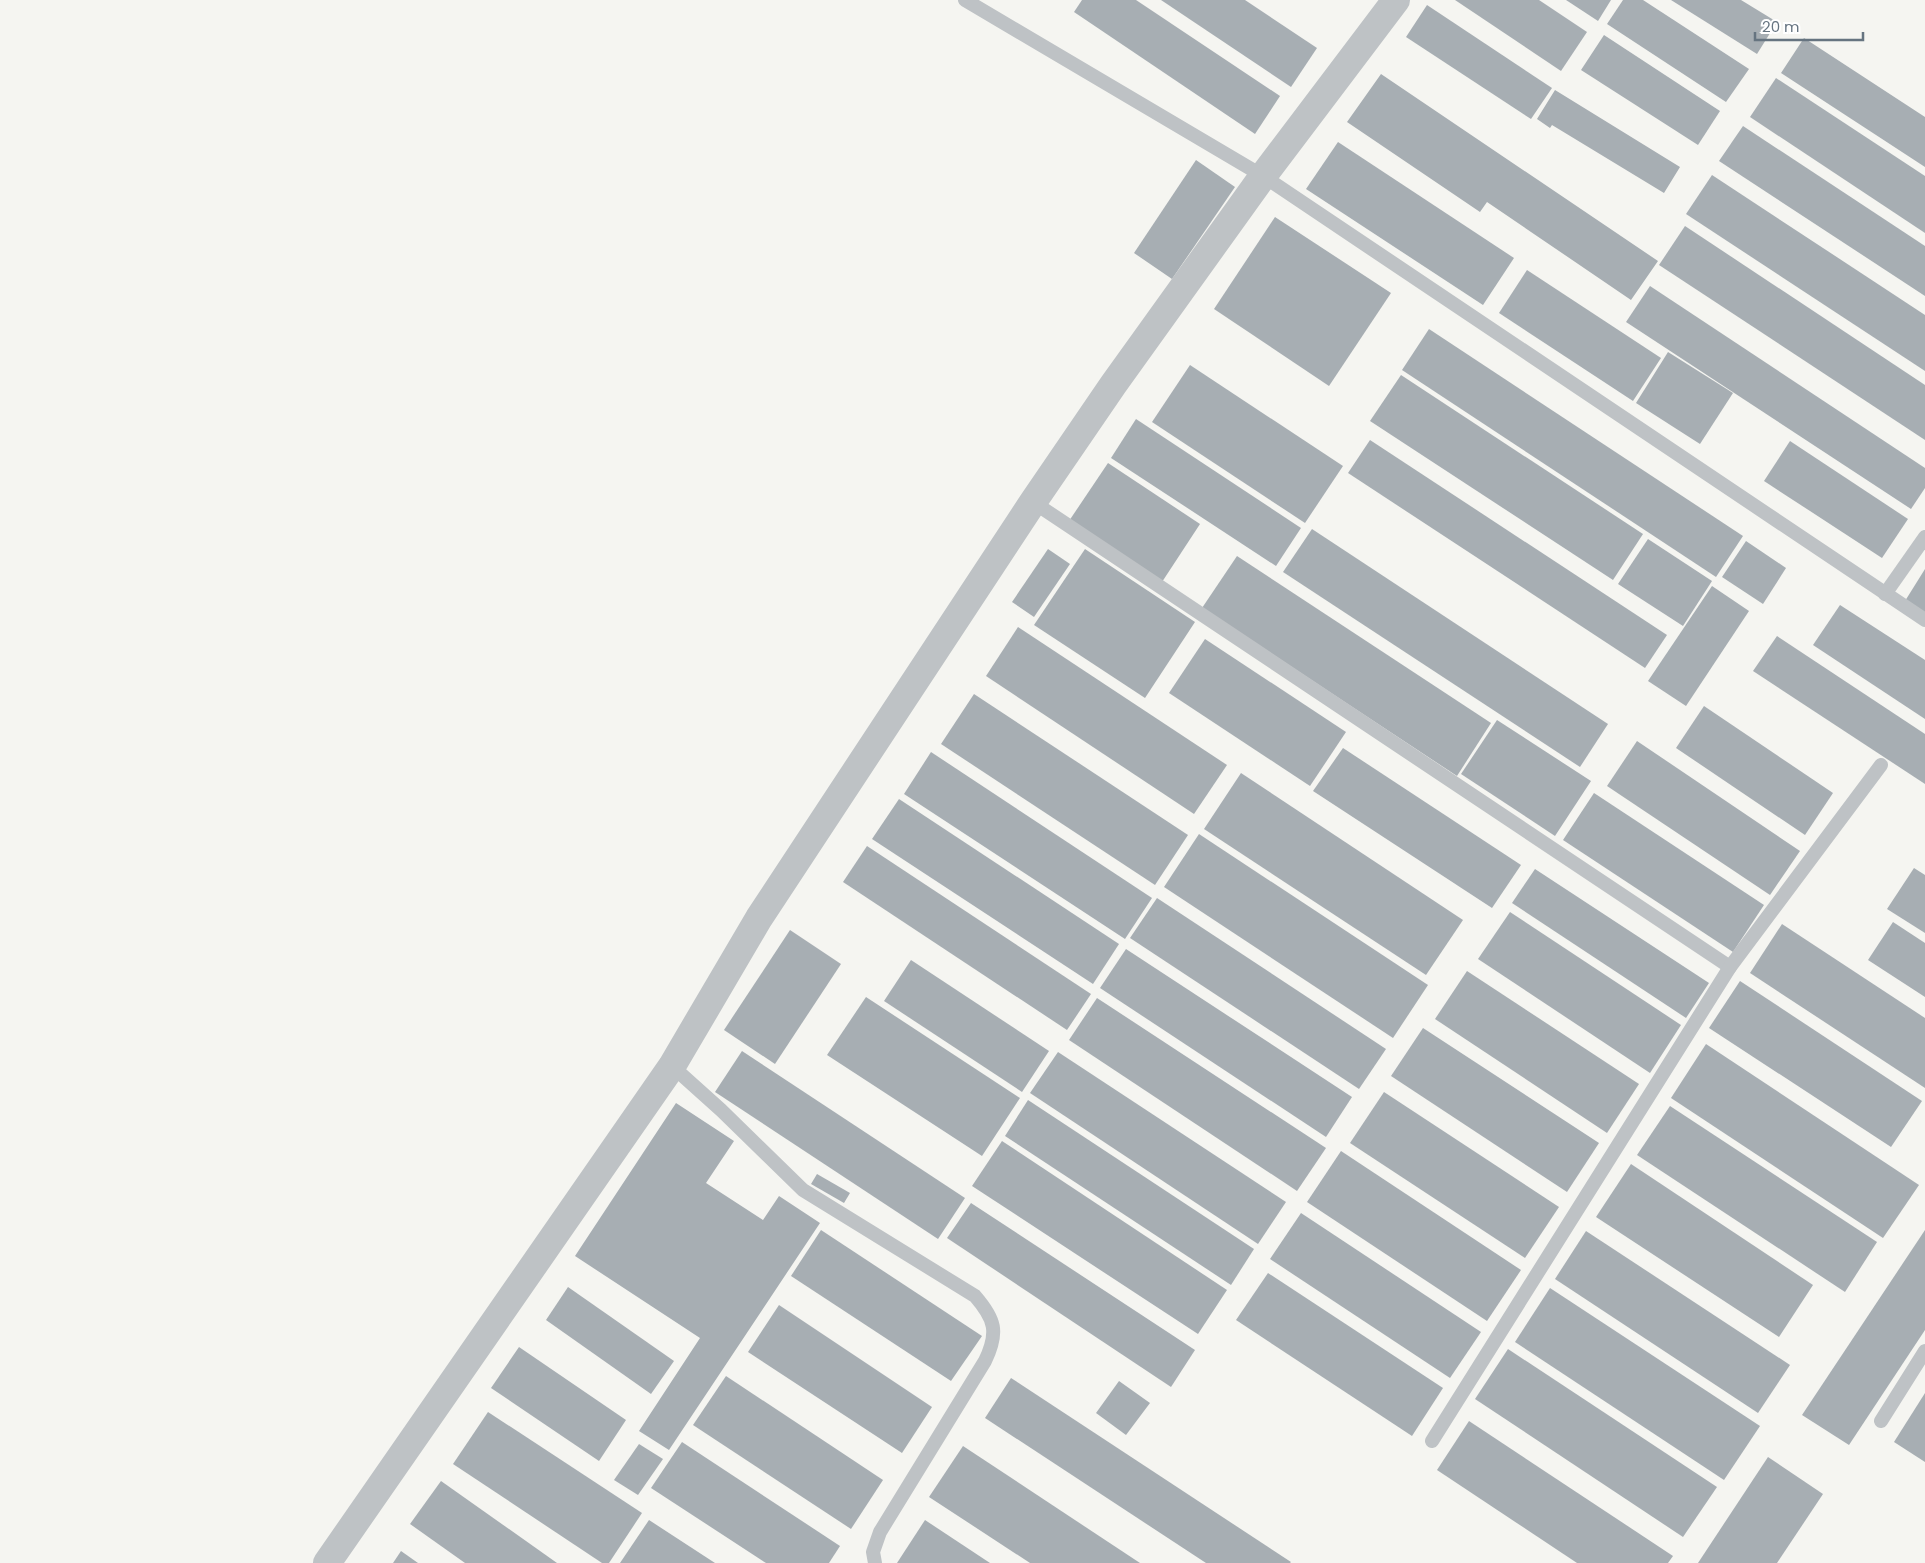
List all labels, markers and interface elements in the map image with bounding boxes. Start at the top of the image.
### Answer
scale bar [1755,10,1862,42]
text: 20 m [1762,16,1800,37]

